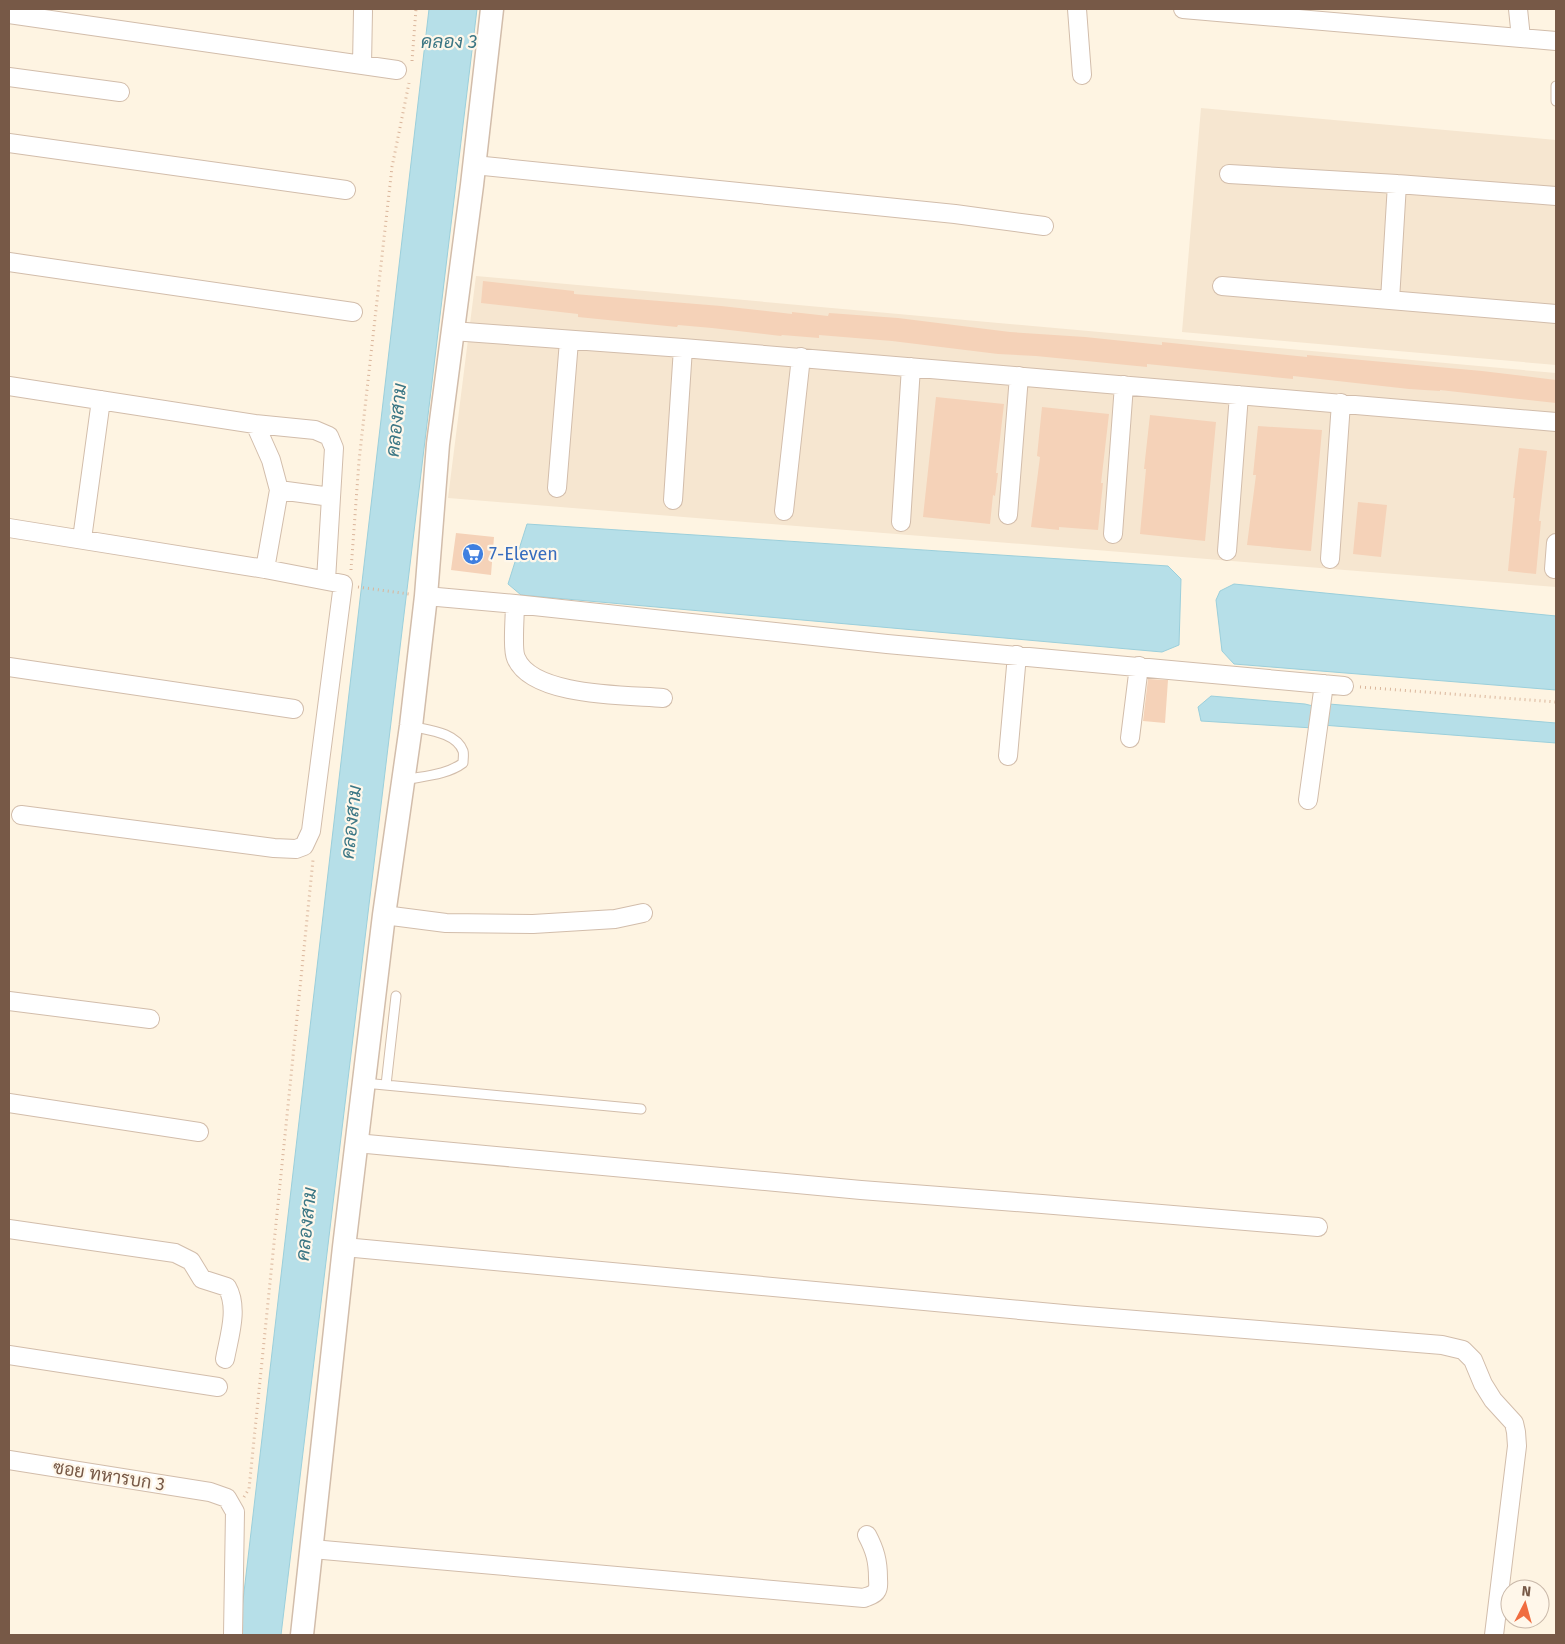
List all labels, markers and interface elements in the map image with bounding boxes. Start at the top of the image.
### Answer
water label: คลอง 3 [421,30,477,53]
water label: คลองสาม [381,382,411,458]
supermarket icon: 7-Eleven [461,542,485,566]
place label: 7-Eleven [489,543,558,565]
water label: คลองสาม [336,784,366,860]
water label: คลองสาม [291,1186,321,1262]
street label: ซอย ทหารบก 3 [51,1456,167,1496]
north arrow [1500,1579,1550,1629]
text: N [1521,1583,1532,1601]

